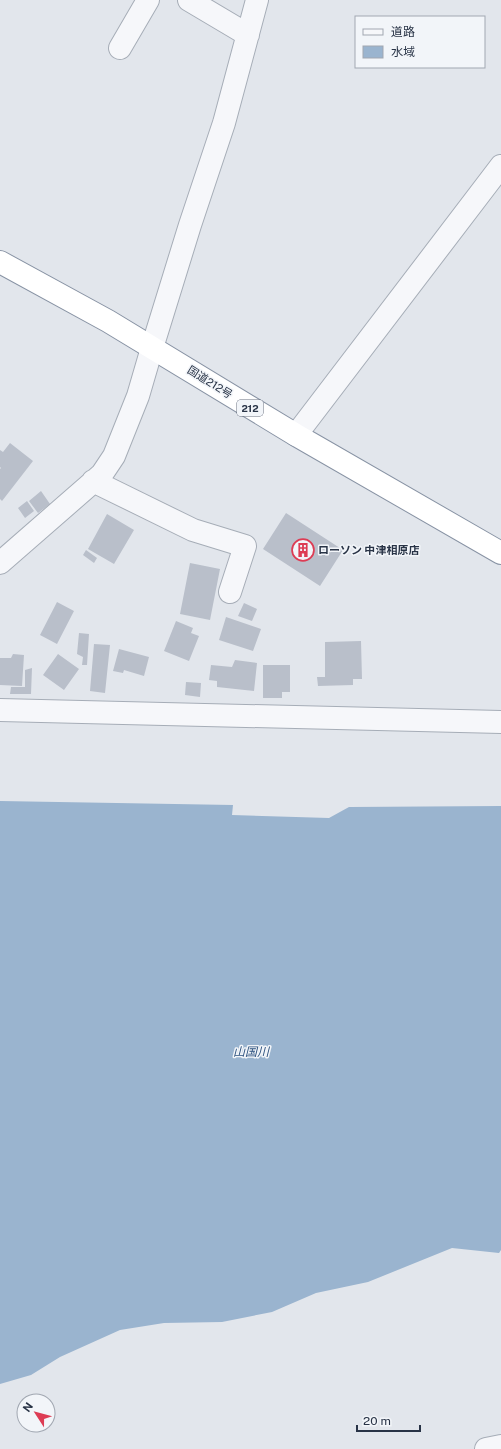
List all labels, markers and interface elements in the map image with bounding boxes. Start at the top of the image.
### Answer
legend [355,16,485,68]
text: 道路 [391,25,415,39]
text: 水域 [391,45,415,59]
street label: 国道212号 [185,364,235,400]
road number: 212 [237,400,263,416]
building icon: ローソン 中津相原店 [290,537,316,563]
place label: ローソン 中津相原店 [318,544,419,556]
water label: 山国川 [233,1045,271,1059]
north arrow [16,1393,56,1433]
text: N [21,1400,35,1414]
scale bar [357,1407,420,1433]
text: 20 m [363,1414,391,1428]

